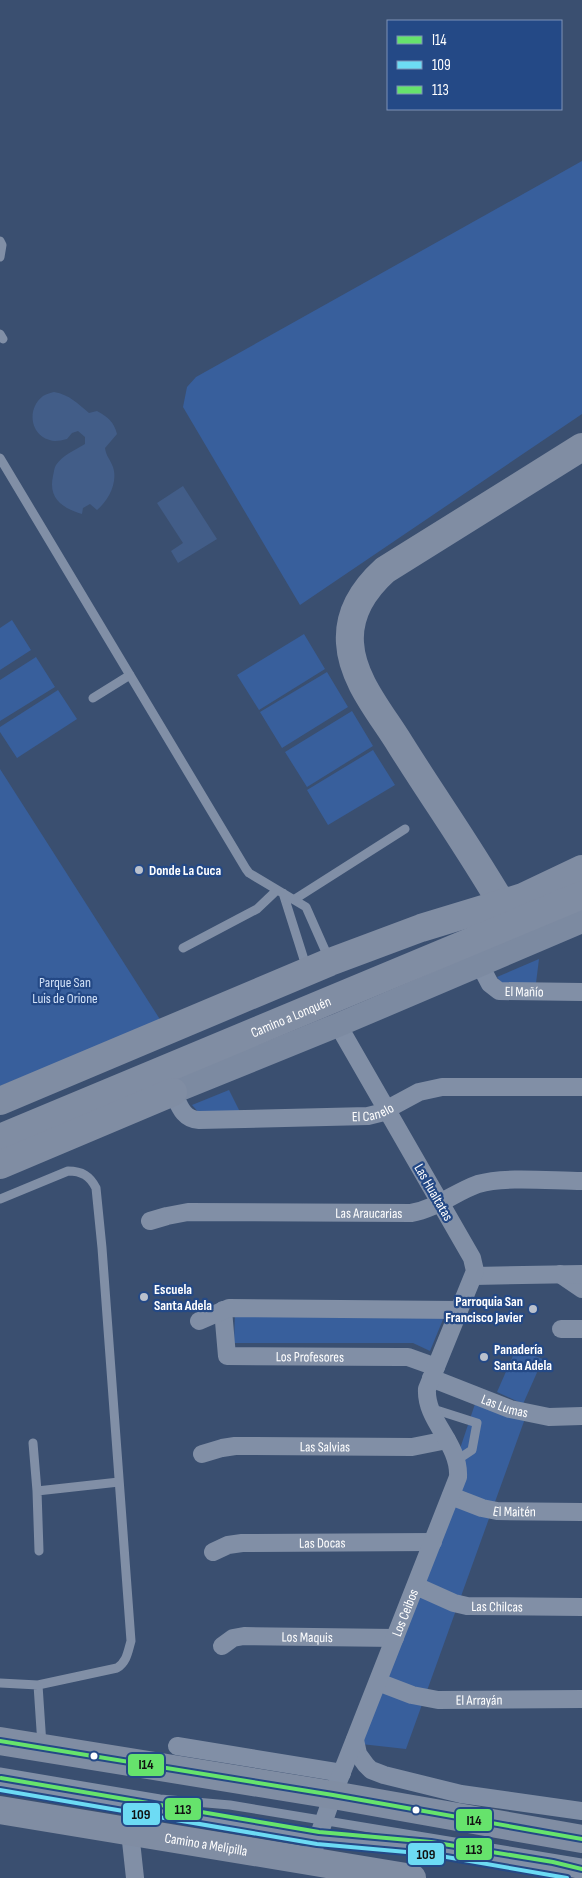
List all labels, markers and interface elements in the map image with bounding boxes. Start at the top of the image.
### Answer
legend [387,20,562,110]
text: I14 [432,31,447,50]
text: 109 [432,56,451,75]
text: 113 [432,81,449,100]
place label: Donde La Cuca [149,862,221,879]
marker: Donde La Cuca [133,864,145,876]
park label: Parque San Luis de Orione [32,974,98,1007]
street label: El Mañío [505,983,544,1001]
street label: Camino a Lonquén [248,993,334,1041]
street label: El Canelo [352,1099,397,1125]
street label: Las Hualtatas [410,1161,457,1224]
street label: Las Araucarias [335,1205,402,1222]
place label: Escuela Santa Adela [154,1281,212,1314]
marker: Escuela Santa Adela [138,1291,150,1303]
place label: Parroquia San Francisco Javier [445,1293,524,1326]
marker: Parroquia San Francisco Javier [527,1303,539,1315]
place label: Panadería Santa Adela [494,1341,552,1374]
street label: Los Profesores [276,1348,344,1366]
marker: Panadería Santa Adela [478,1351,490,1363]
street label: Las Lumas [479,1391,530,1421]
street label: Las Salvias [300,1438,350,1456]
street label: El Maitén [491,1502,536,1520]
street label: Las Docas [299,1534,346,1552]
street label: Los Ceibos [388,1586,422,1639]
street label: Las Chilcas [471,1598,523,1615]
street label: Los Maquis [282,1628,333,1646]
street label: El Arrayán [456,1692,502,1709]
unlabelled marker [89,1751,99,1761]
line badge: I14 [127,1753,165,1777]
text: I14 [138,1756,154,1773]
line badge: 113 [164,1797,202,1821]
text: 113 [174,1801,192,1818]
line badge: 109 [122,1802,161,1826]
unlabelled marker [411,1805,421,1815]
text: 109 [132,1806,151,1823]
line badge: I14 [455,1808,493,1832]
text: I14 [466,1812,482,1829]
street label: Camino a Melipilla [163,1829,249,1860]
line badge: 113 [455,1837,493,1861]
text: 113 [465,1841,483,1858]
line badge: 109 [407,1842,445,1866]
text: 109 [417,1846,436,1863]

